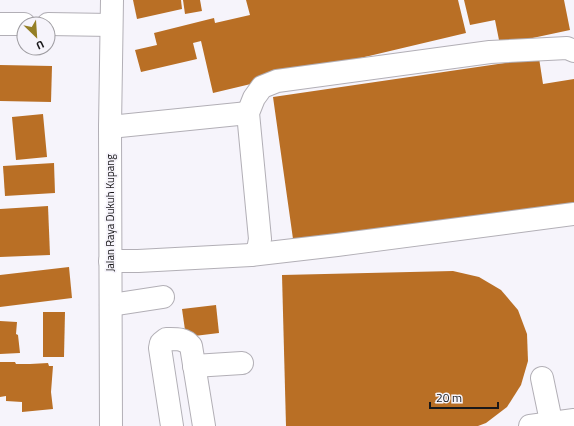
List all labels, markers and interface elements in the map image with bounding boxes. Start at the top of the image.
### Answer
north arrow [16,16,56,56]
text: U [34,36,47,54]
street label: Jalan Raya Dukuh Kupang [102,154,118,272]
scale bar [430,384,498,410]
text: 20 m [436,388,462,407]

